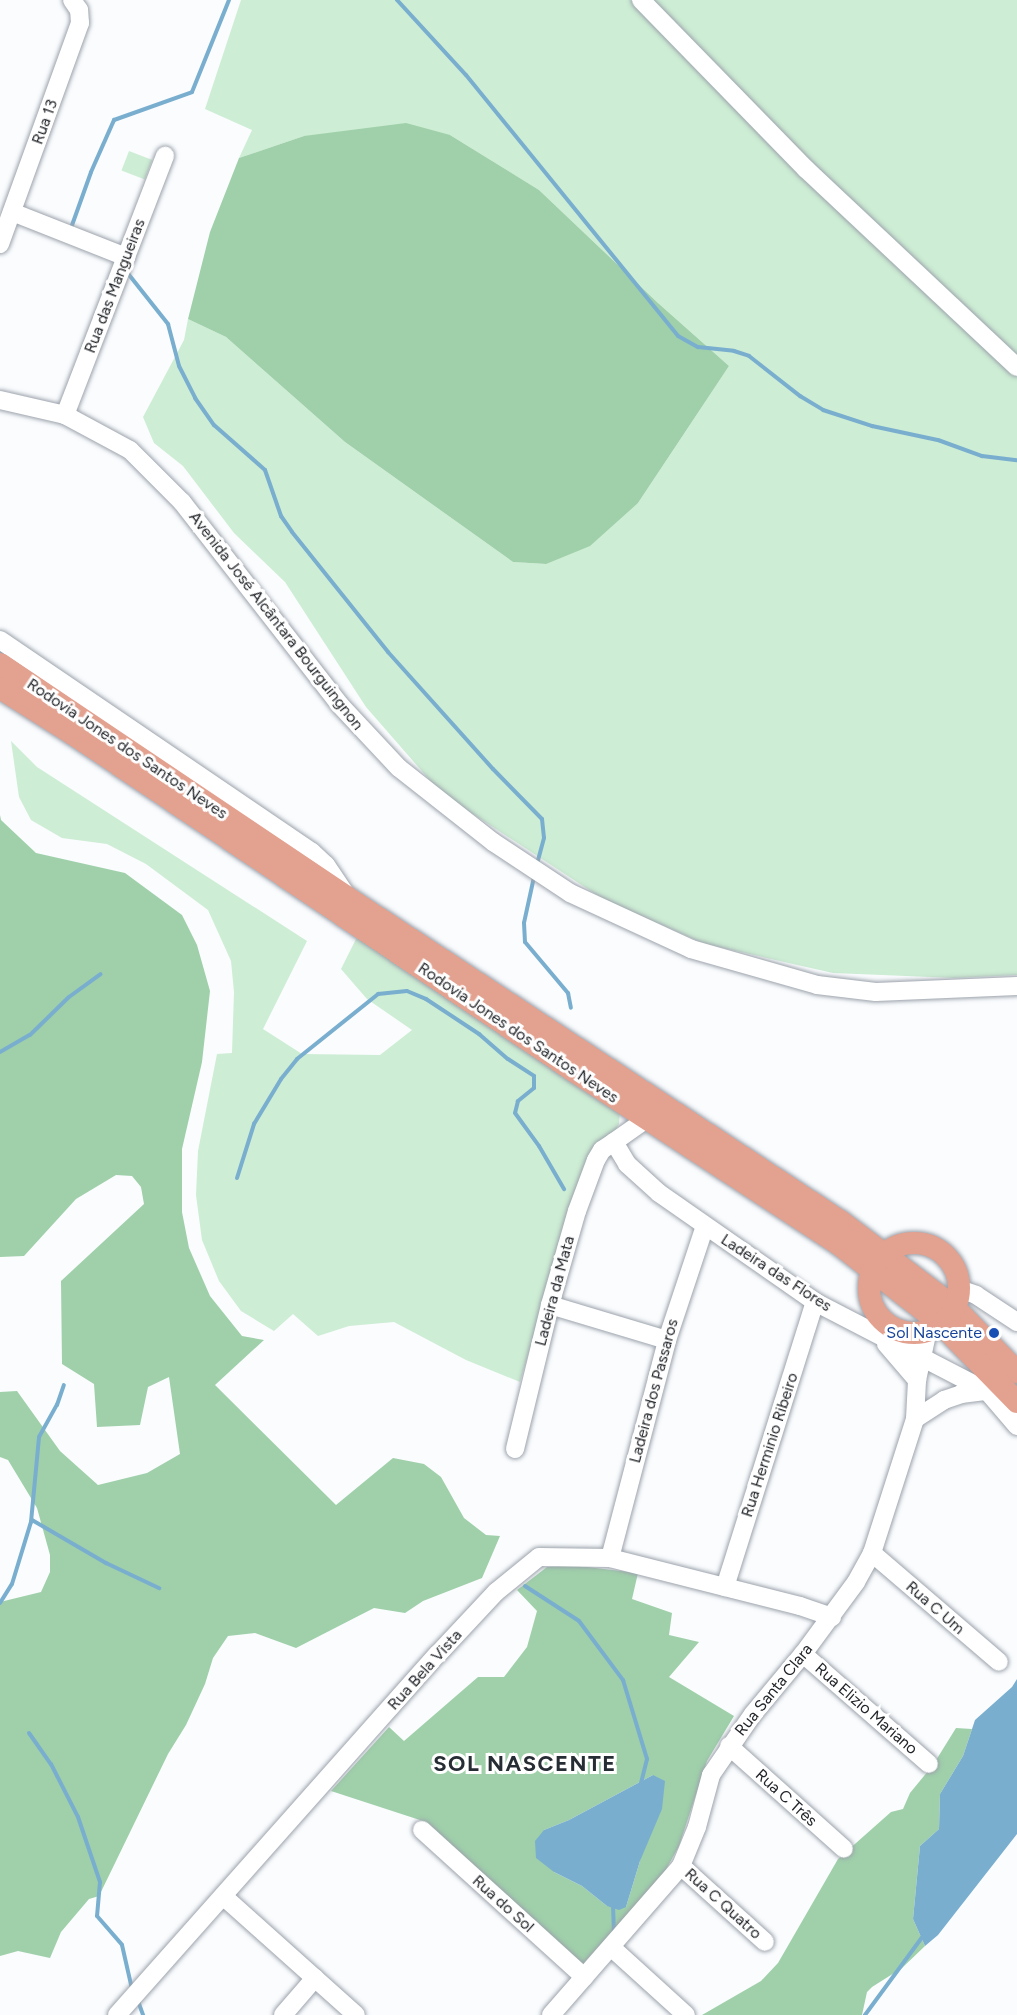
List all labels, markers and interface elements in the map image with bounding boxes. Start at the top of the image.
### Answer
street label: Rua 13 [28,97,62,147]
street label: Rua das Mangueiras [81,216,149,356]
street label: Avenida José Alcântara Bourguingnon [185,508,367,734]
street label: Rodovia Jones dos Santos Neves [23,675,231,823]
street label: Rodovia Jones dos Santos Neves [414,959,622,1107]
street label: Ladeira das Flores [717,1230,835,1316]
street label: Ladeira da Mata [531,1234,579,1348]
street label: Ladeira dos Passaros [626,1317,682,1465]
place label: Sol Nascente [886,1323,982,1343]
marker: Sol Nascente [987,1326,1001,1340]
street label: Rua Herminio Ribeiro [738,1370,802,1520]
street label: Rua C Um [902,1577,968,1639]
street label: Rua Bela Vista [384,1626,466,1714]
street label: Rua Santa Clara [731,1640,817,1740]
street label: Rua Elizio Mariano [811,1659,921,1759]
district label: SOL NASCENTE [433,1751,617,1777]
street label: Rua C Três [751,1765,821,1831]
street label: Rua C Quatro [681,1864,765,1944]
street label: Rua do Sol [468,1871,538,1937]

